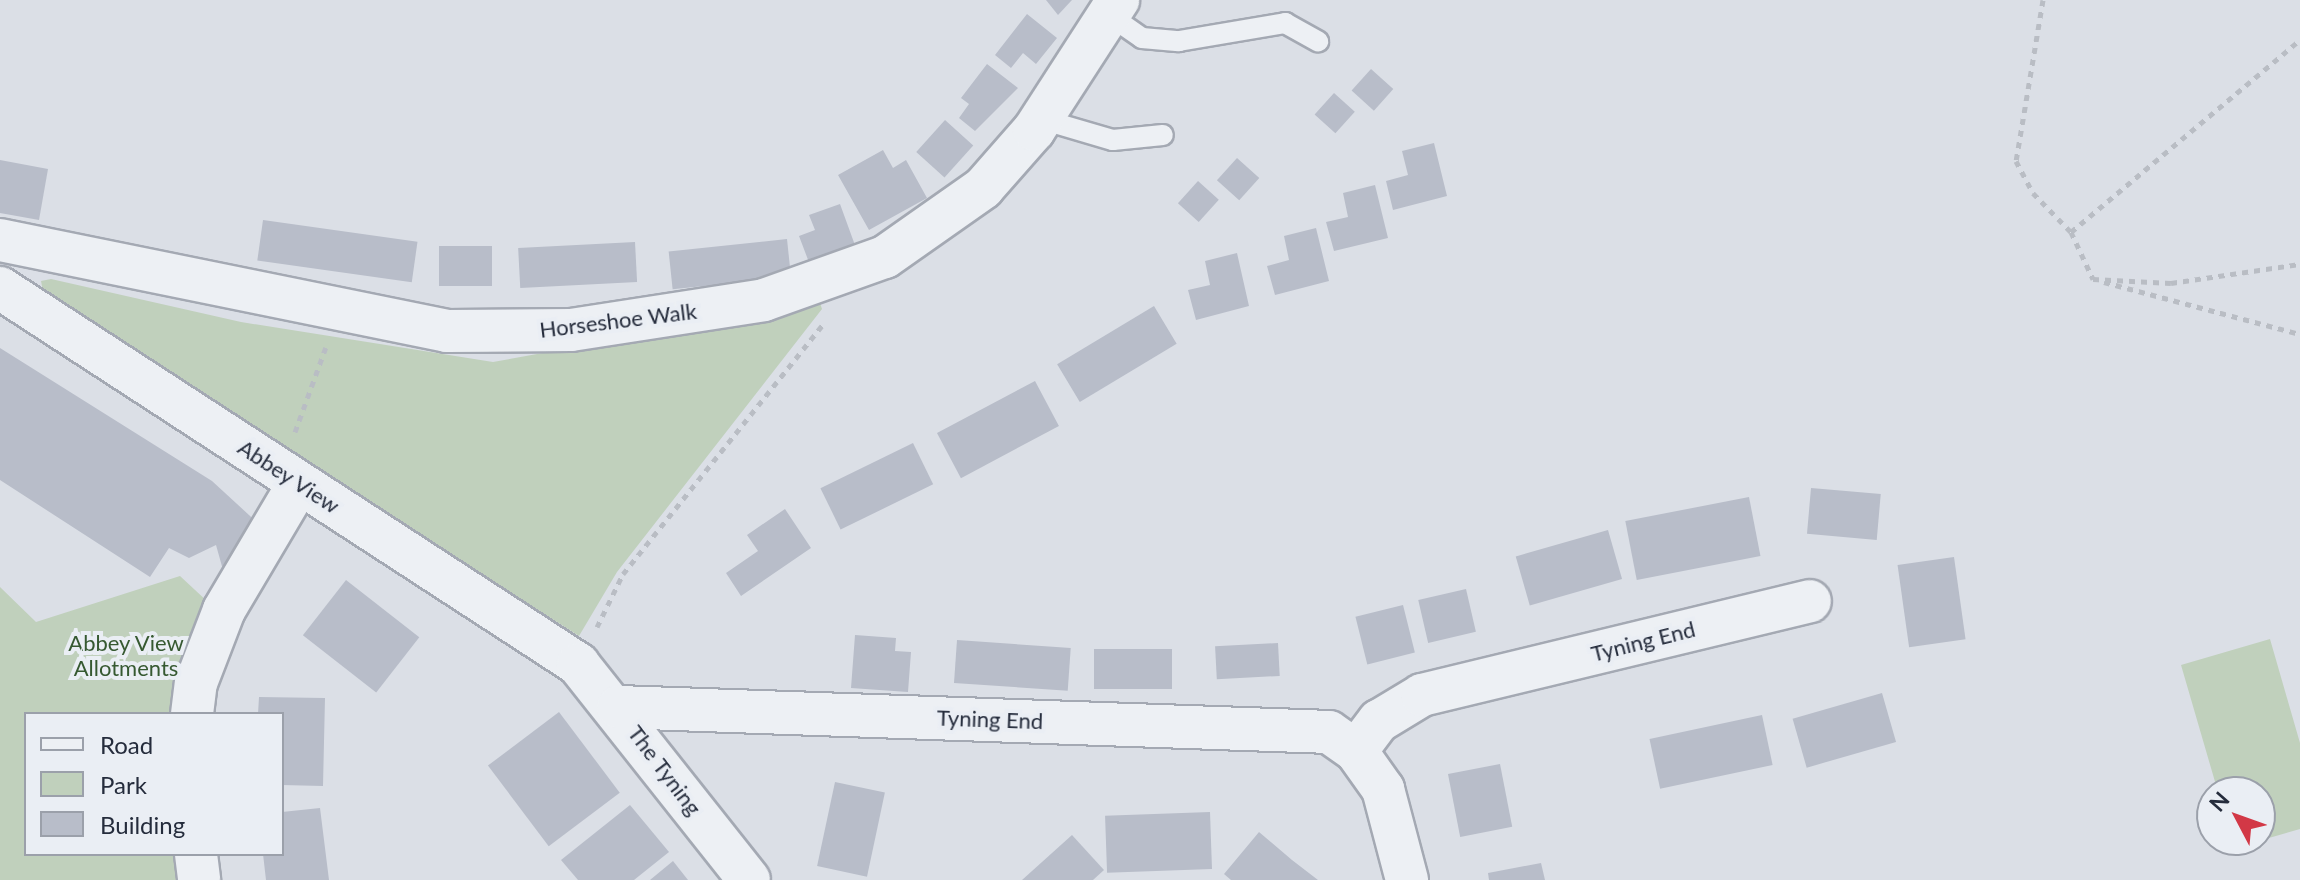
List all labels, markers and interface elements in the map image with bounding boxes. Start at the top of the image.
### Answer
street label: Horseshoe Walk [538,297,698,343]
street label: Abbey View [233,433,345,519]
street label: Tyning End [1588,615,1698,667]
park label: Abbey View Allotments [68,629,184,680]
street label: Tyning End [936,704,1044,734]
legend [24,712,284,856]
street label: The Tyning [623,720,707,820]
text: Road [100,730,153,759]
text: Park [100,770,147,799]
north arrow [2196,776,2276,856]
text: N [2203,786,2235,816]
text: Building [100,810,185,839]

